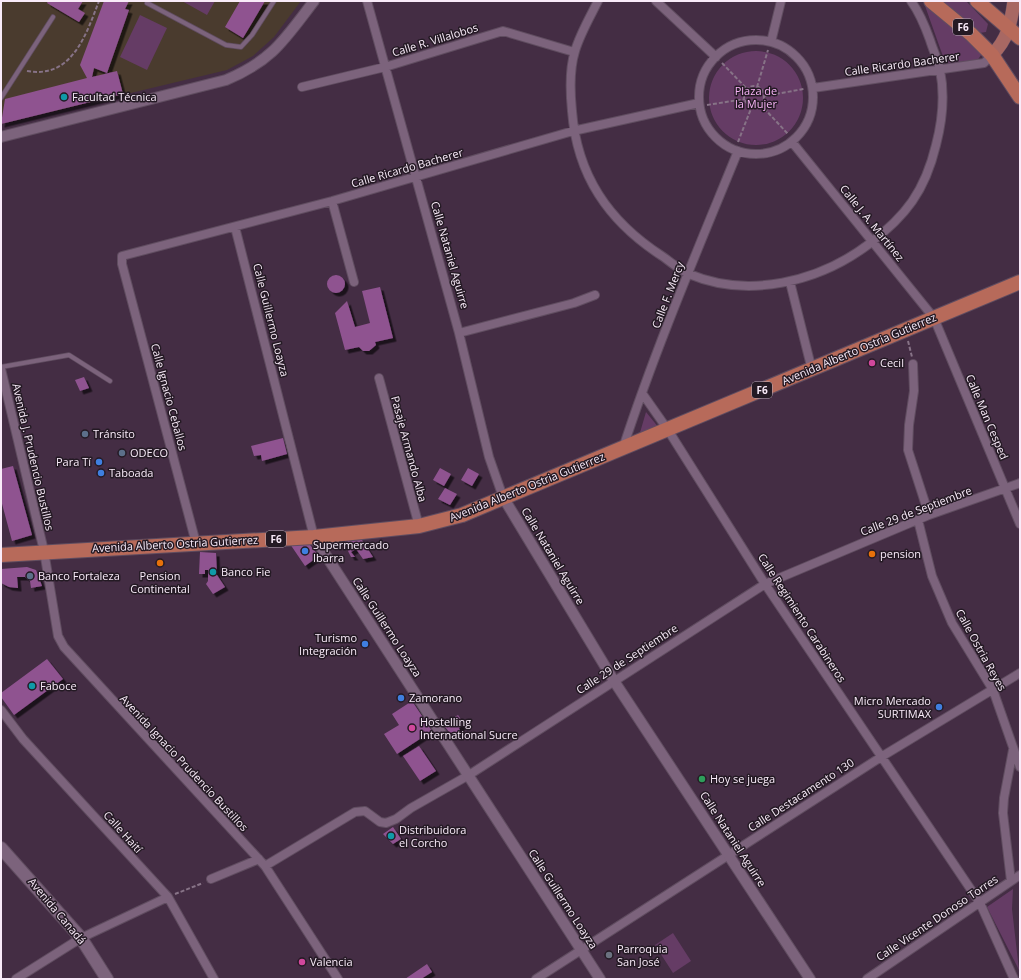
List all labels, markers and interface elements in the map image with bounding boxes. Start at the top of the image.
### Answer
street label: Calle R. Villalobos [390,19,480,60]
road number: F6 [953,19,973,35]
street label: Calle Ricardo Bacherer [844,48,961,79]
park label: Plaza de la Mujer [735,83,777,111]
place label: Facultad Técnica [72,89,157,104]
marker: Facultad Técnica [59,92,69,102]
street label: Calle Ricardo Bacherer [349,144,465,191]
street label: Calle J. A. Martínez [837,181,908,264]
street label: Calle Nataniel Aguirre [428,199,473,310]
street label: Calle F. Mercy [648,259,687,330]
street label: Calle Guillermo Loayza [250,262,293,378]
street label: Avenida Alberto Ostria Gutierrez [779,309,938,388]
street label: Calle Ignacio Ceballos [148,342,191,452]
place label: Cecil [880,355,904,370]
marker: Cecil [867,358,877,368]
street label: Calle Man Cesped [963,372,1012,462]
street label: Avenida J. Prudencio Bustillos [9,382,58,532]
road number: F6 [752,382,772,398]
street label: Pasaje Armando Alba [388,394,431,504]
place label: Tránsito [93,426,135,441]
marker: Tránsito [80,429,90,439]
place label: ODECO [130,445,168,460]
marker: ODECO [117,448,127,458]
street label: Avenida Alberto Ostria Gutierrez [447,448,607,525]
place label: Para Tí [56,454,91,469]
marker: Para Tí [94,457,104,467]
place label: Taboada [109,465,153,480]
marker: Taboada [96,468,106,478]
street label: Calle 29 de Septiembre [858,482,974,539]
street label: Calle Nataniel Aguirre [518,504,588,607]
road number: F6 [266,531,286,547]
street label: Avenida Alberto Ostria Gutierrez [92,532,258,555]
place label: Supermercado Ibarra [313,537,389,565]
marker: Supermercado Ibarra [300,546,310,556]
place label: pension [880,546,921,561]
marker: pension [867,549,877,559]
street label: Calle Regimiento Carabineros [755,550,850,685]
marker: Pension Continental [155,558,165,568]
place label: Banco Fie [221,564,270,579]
marker: Banco Fie [208,567,218,577]
place label: Banco Fortaleza [38,568,120,583]
place label: Pension Continental [130,568,190,596]
marker: Banco Fortaleza [25,571,35,581]
street label: Calle Guillermo Loayza [349,574,425,680]
street label: Calle Ostria Reyes [953,606,1010,693]
street label: Calle 29 de Septiembre [573,620,680,697]
place label: Turismo Integración [299,630,357,658]
marker: Turismo Integración [360,639,370,649]
place label: Faboce [40,678,77,693]
marker: Faboce [27,681,37,691]
place label: Zamorano [409,690,463,705]
street label: Avenida Ignacio Prudencio Bustillos [117,691,252,834]
marker: Zamorano [396,693,406,703]
place label: Micro Mercado SURTIMAX [854,693,932,721]
marker: Micro Mercado SURTIMAX [934,702,944,712]
place label: Hostelling International Sucre [420,714,518,742]
marker: Hostelling International Sucre [407,723,417,733]
street label: Calle Destacamento 130 [745,755,857,835]
place label: Hoy se juega [710,771,775,786]
marker: Hoy se juega [697,774,707,784]
street label: Calle Nataniel Aguirre [697,788,770,889]
street label: Calle Haití [101,808,146,856]
place label: Distribuidora el Corcho [399,822,466,850]
marker: Distribuidora el Corcho [386,831,396,841]
street label: Calle Guillermo Loayza [525,846,601,952]
street label: Calle Vicente Donoso Torres [873,871,1001,964]
street label: Avenida Canadá [25,874,90,947]
place label: Parroquia San José [617,941,668,969]
marker: Parroquia San José [604,950,614,960]
place label: Valencia [310,954,353,969]
marker: Valencia [297,957,307,967]

